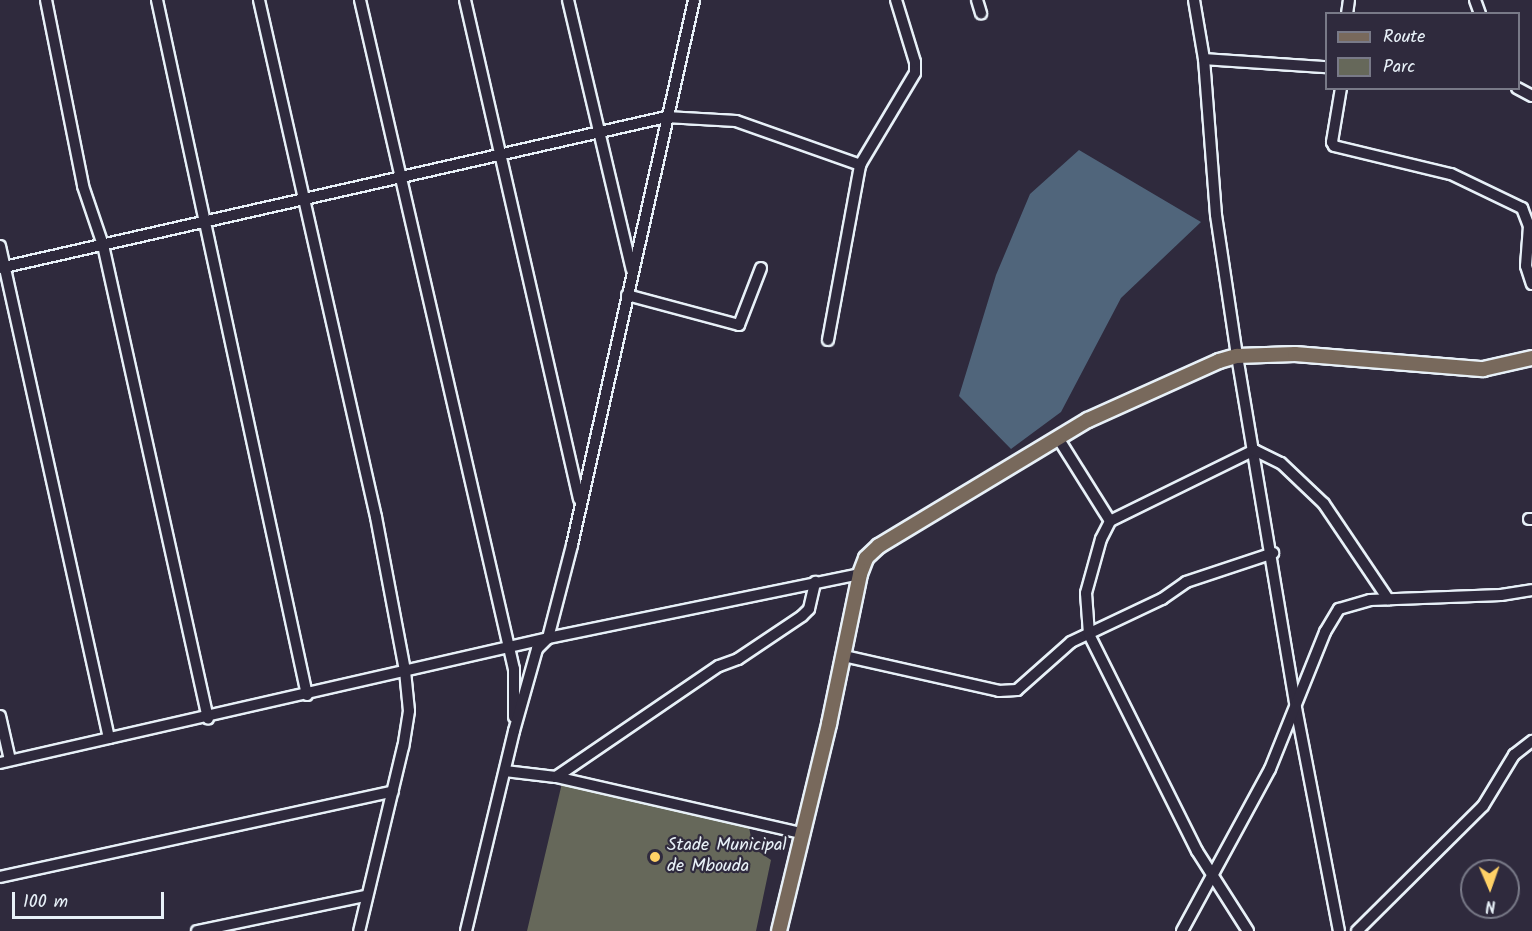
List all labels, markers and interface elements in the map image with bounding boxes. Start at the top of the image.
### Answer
legend [1325,12,1520,90]
text: Route [1383,23,1425,52]
text: Parc [1383,53,1415,82]
place label: Stade Municipal de Mbouda [667,836,787,878]
marker: Stade Municipal de Mbouda [648,850,662,864]
north arrow [1460,859,1520,919]
scale bar [15,880,166,918]
text: 100 m [23,888,68,917]
text: N [1485,893,1496,918]

